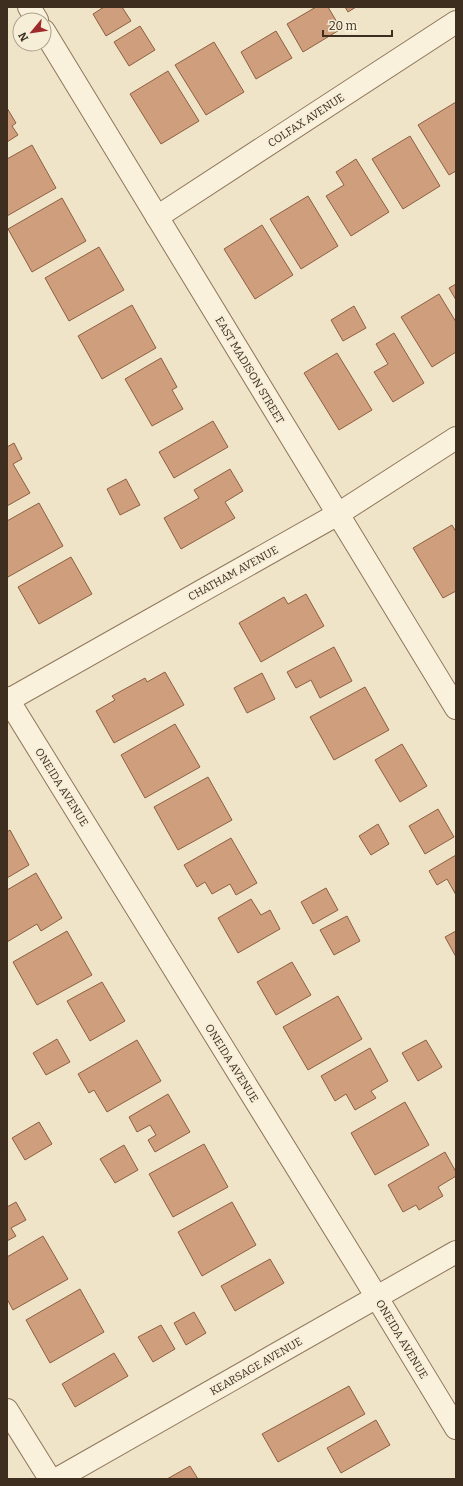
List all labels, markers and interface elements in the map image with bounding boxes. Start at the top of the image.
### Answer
north arrow [12,12,52,52]
scale bar [323,12,392,38]
text: 20 m [329,19,358,33]
text: N [16,29,31,43]
street label: COLFAX AVENUE [266,91,347,150]
street label: EAST MADISON STREET [212,314,287,427]
street label: CHATHAM AVENUE [186,543,281,604]
street label: ONEIDA AVENUE [32,746,91,829]
street label: ONEIDA AVENUE [202,1022,261,1105]
street label: ONEIDA AVENUE [373,1297,430,1381]
street label: KEARSAGE AVENUE [208,1335,305,1398]

